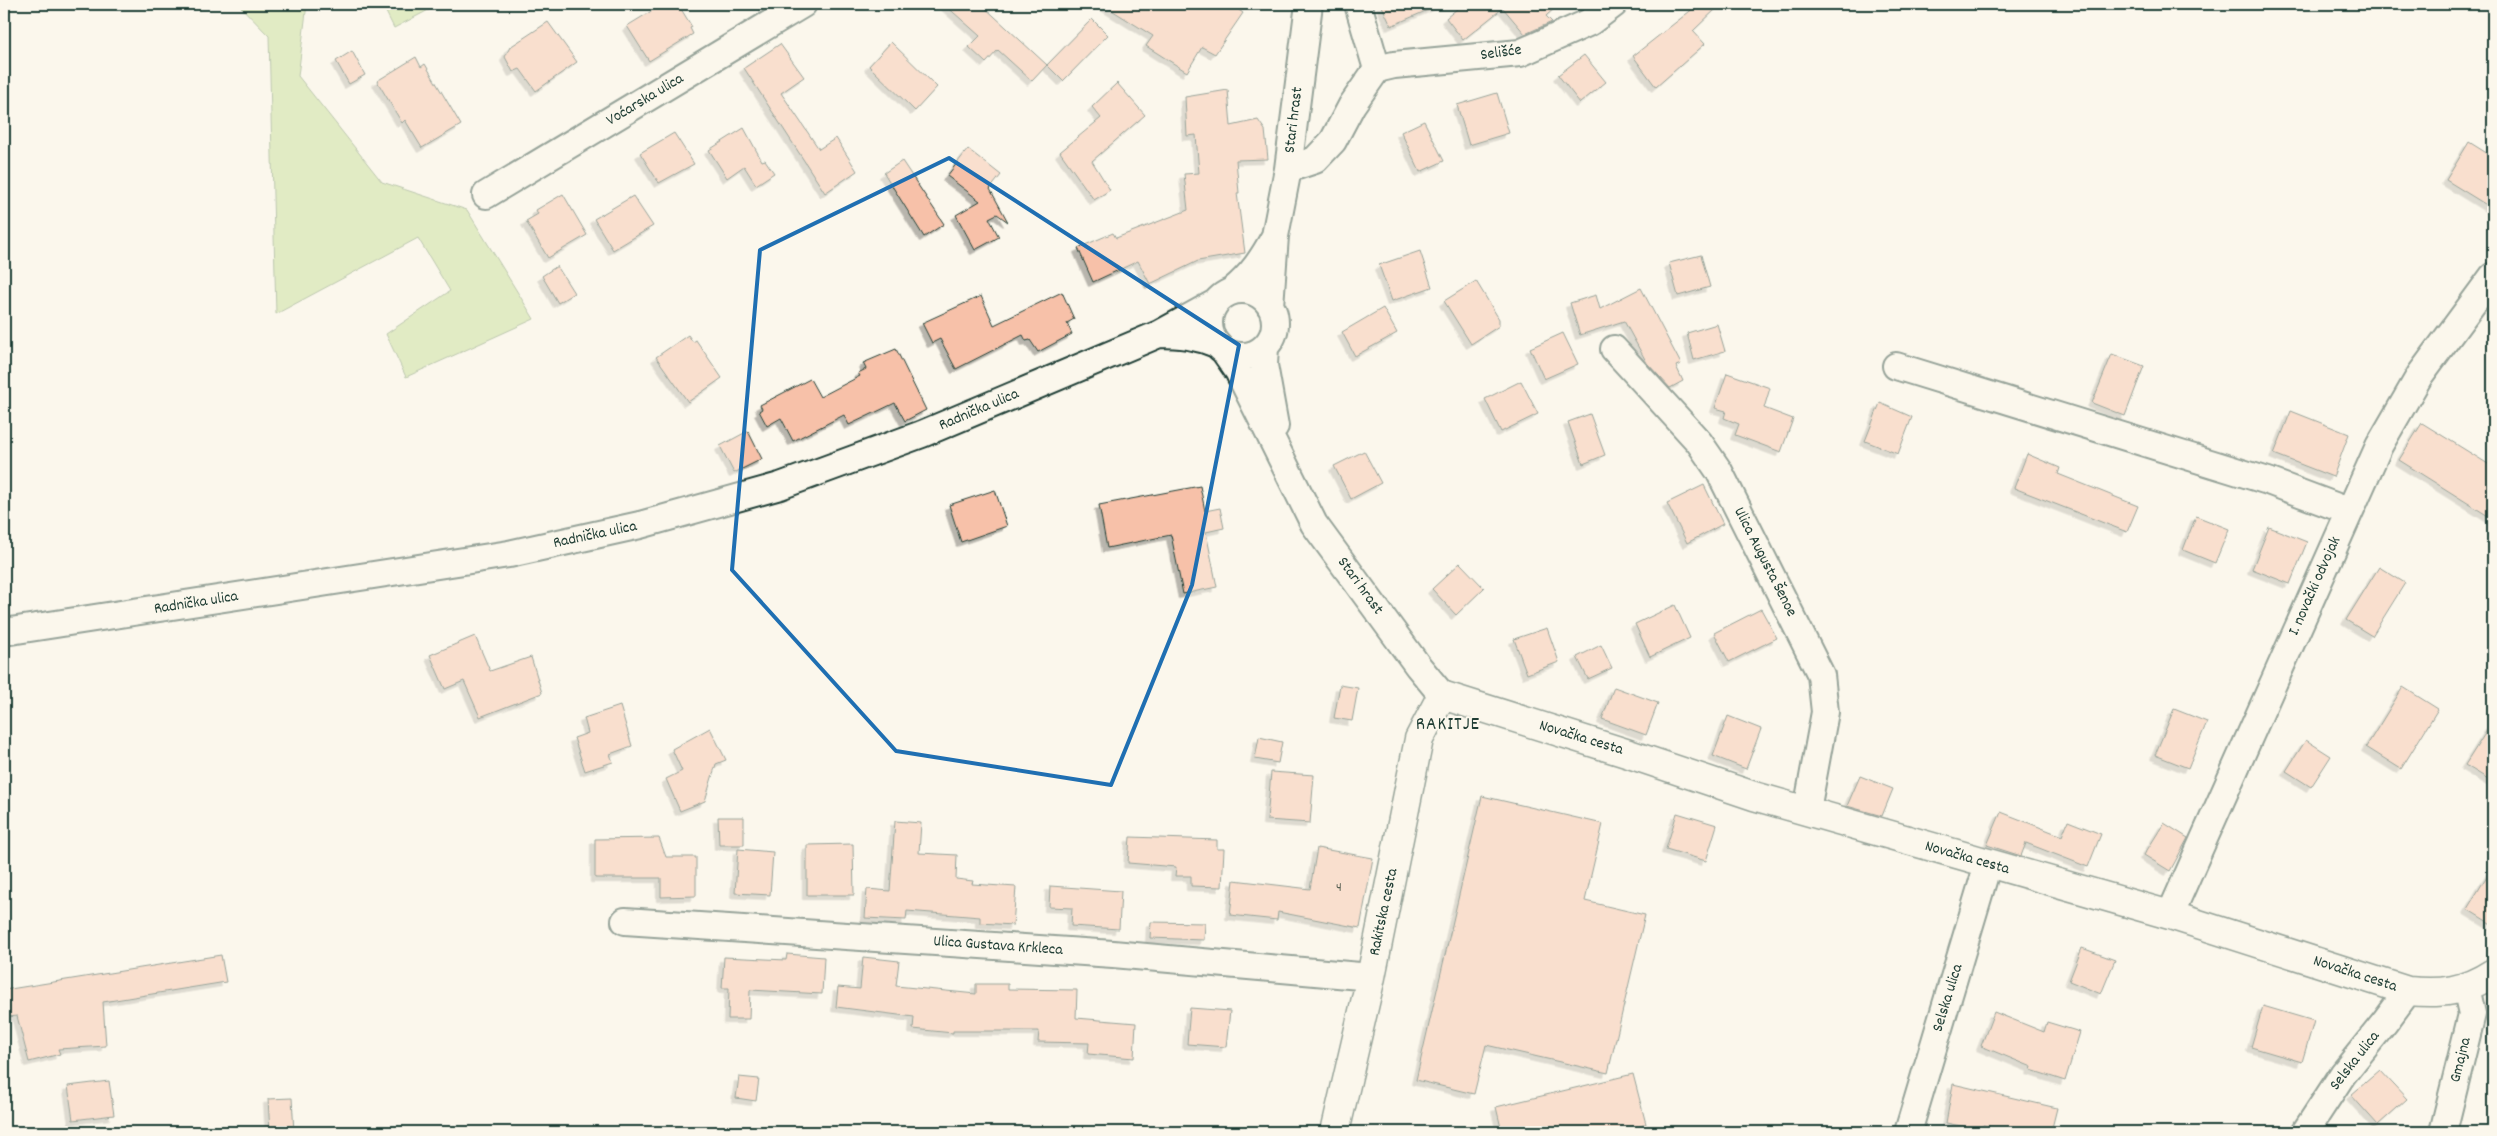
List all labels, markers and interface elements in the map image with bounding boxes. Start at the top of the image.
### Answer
street label: Selišće [1479,39,1523,67]
street label: Voćarska ulica [602,68,689,132]
street label: Stari hrast [1279,86,1309,154]
street label: Radnička ulica [935,383,1023,437]
street label: Ulica Augusta Šenoe [1727,503,1803,621]
street label: Radnička ulica [551,515,639,555]
street label: I. novački odvojak [2283,533,2347,639]
street label: Stari hrast [1331,552,1389,620]
street label: Radnička ulica [152,585,240,621]
district label: RAKITJE [1416,712,1480,739]
street label: Novačka cesta [1536,714,1626,762]
street label: Novačka cesta [1922,835,2012,881]
street label: Rakitska cesta [1364,866,1405,958]
house number: 4 [1336,878,1342,898]
street label: Ulica Gustava Krkleca [933,930,1064,962]
street label: Novačka cesta [2310,950,2400,999]
street label: Selska ulica [1927,961,1969,1035]
street label: Selska ulica [2324,1026,2386,1096]
street label: Gmajna [2444,1035,2478,1085]

